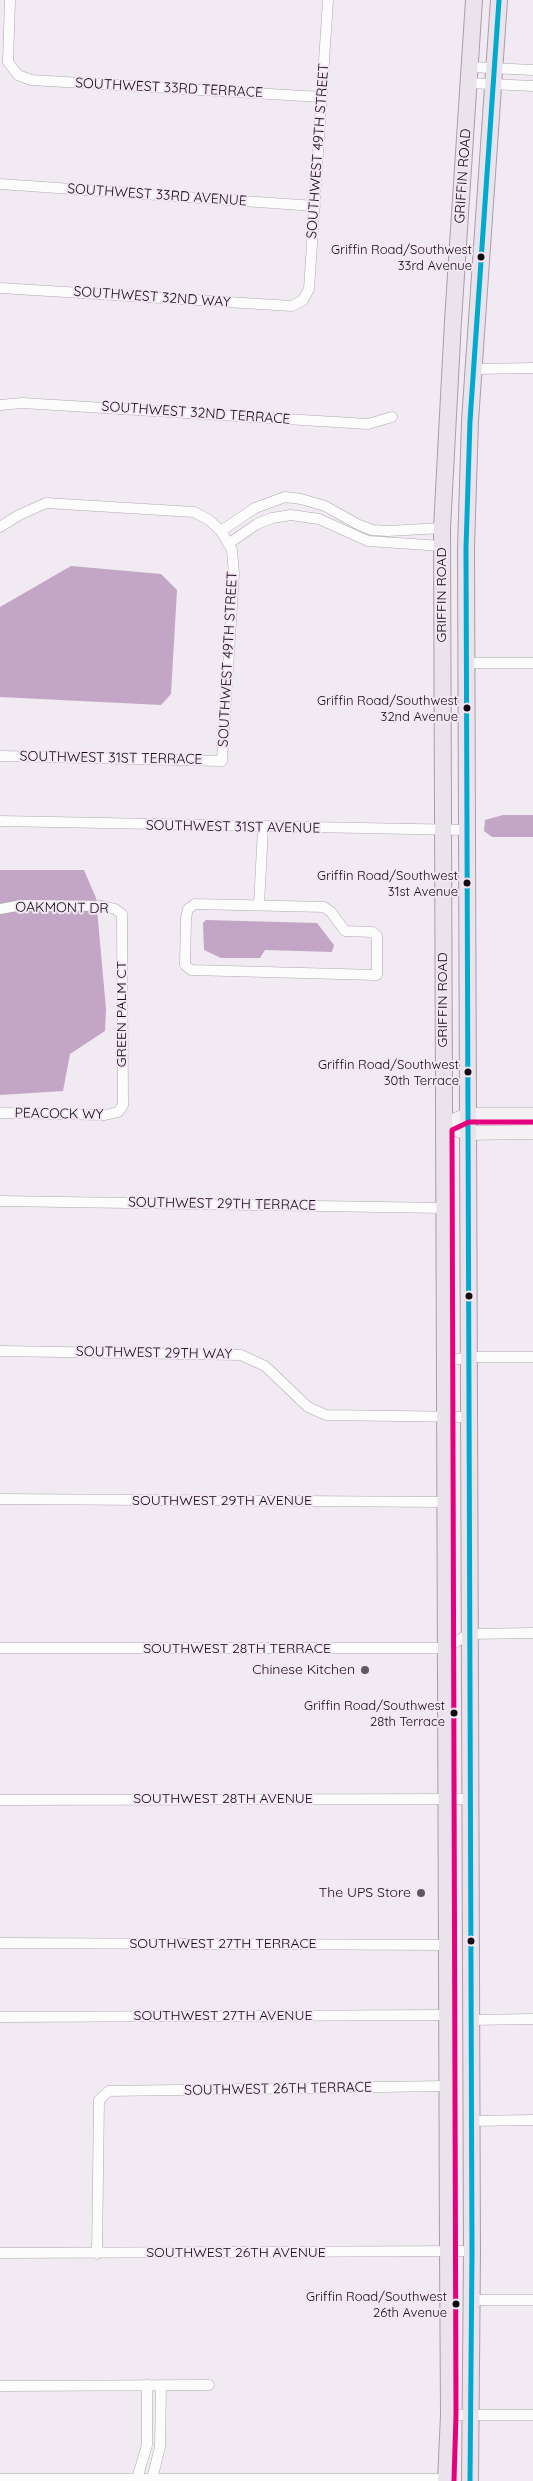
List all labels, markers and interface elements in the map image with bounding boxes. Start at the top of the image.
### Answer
street label: SOUTHWEST 49TH STREET [303,63,333,239]
street label: SOUTHWEST 33RD TERRACE [75,75,263,101]
street label: GRIFFIN ROAD [451,128,475,224]
street label: SOUTHWEST 33RD AVENUE [67,180,247,210]
place label: Griffin Road/Southwest 33rd Avenue [331,242,472,273]
marker: Griffin Road/Southwest 33rd Avenue [476,252,486,262]
street label: SOUTHWEST 32ND WAY [73,283,231,311]
street label: SOUTHWEST 32ND TERRACE [101,398,291,428]
street label: GRIFFIN ROAD [434,548,450,642]
street label: SOUTHWEST 49TH STREET [215,571,241,747]
place label: Griffin Road/Southwest 32nd Avenue [317,693,458,724]
marker: Griffin Road/Southwest 32nd Avenue [462,703,472,713]
street label: SOUTHWEST 31ST TERRACE [20,748,202,768]
street label: SOUTHWEST 31ST AVENUE [146,817,320,837]
place label: Griffin Road/Southwest 31st Avenue [317,868,458,899]
marker: Griffin Road/Southwest 31st Avenue [462,878,472,888]
street label: OAKMONT DR [15,899,109,917]
street label: GRIFFIN ROAD [435,953,451,1047]
street label: GREEN PALM CT [114,961,130,1067]
place label: Griffin Road/Southwest 30th Terrace [318,1057,459,1088]
marker: Griffin Road/Southwest 30th Terrace [463,1067,473,1077]
street label: PEACOCK WY [14,1105,104,1123]
street label: SOUTHWEST 29TH TERRACE [128,1194,316,1214]
unlabelled marker [464,1291,474,1301]
street label: SOUTHWEST 29TH WAY [76,1343,232,1363]
street label: SOUTHWEST 29TH AVENUE [132,1493,312,1509]
street label: SOUTHWEST 28TH TERRACE [143,1641,331,1657]
place label: Chinese Kitchen [252,1662,355,1678]
marker: Chinese Kitchen [359,1664,371,1676]
place label: Griffin Road/Southwest 28th Terrace [304,1698,445,1729]
marker: Griffin Road/Southwest 28th Terrace [449,1708,459,1718]
street label: SOUTHWEST 28TH AVENUE [133,1791,313,1807]
place label: The UPS Store [319,1885,411,1901]
marker: The UPS Store [415,1887,427,1899]
street label: SOUTHWEST 27TH TERRACE [129,1936,317,1952]
unlabelled marker [466,1936,476,1946]
street label: SOUTHWEST 27TH AVENUE [134,2008,312,2024]
street label: SOUTHWEST 26TH TERRACE [184,2079,372,2099]
street label: SOUTHWEST 26TH AVENUE [146,2245,326,2261]
place label: Griffin Road/Southwest 26th Avenue [306,2289,447,2320]
marker: Griffin Road/Southwest 26th Avenue [451,2299,461,2309]

